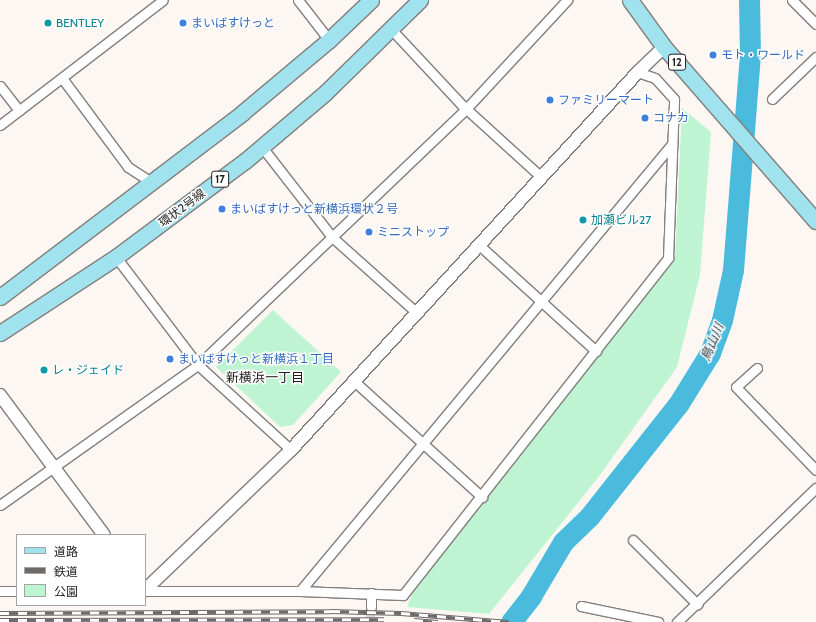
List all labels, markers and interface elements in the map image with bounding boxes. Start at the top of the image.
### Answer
place label: BENTLEY [56,16,104,30]
place label: まいばすけっと [191,16,275,30]
marker: BENTLEY [43,18,53,28]
marker: まいばすけっと [178,18,188,28]
place label: モト・ワールド [721,48,805,62]
marker: モト・ワールド [708,50,718,60]
road number: 12 [668,53,686,71]
place label: ファミリーマート [558,93,654,107]
marker: ファミリーマート [545,95,555,105]
place label: コナカ [653,111,689,125]
marker: コナカ [640,113,650,123]
road number: 17 [211,170,229,188]
street label: 環状2号線 [156,186,208,230]
place label: まいばすけっと新横浜環状２号 [230,202,398,216]
marker: まいばすけっと新横浜環状２号 [217,204,227,214]
place label: 加瀬ビル27 [591,213,651,227]
marker: 加瀬ビル27 [578,215,588,225]
place label: ミニストップ [377,225,449,239]
marker: ミニストップ [364,227,374,237]
water label: 鳥山川 [697,321,727,363]
place label: まいばすけっと新横浜１丁目 [178,352,334,366]
marker: まいばすけっと新横浜１丁目 [165,354,175,364]
place label: レ・ジェイド [52,363,124,377]
marker: レ・ジェイド [39,365,49,375]
district label: 新横浜一丁目 [226,369,304,385]
legend [16,534,146,606]
text: 道路 [54,544,78,559]
text: 鉄道 [54,564,78,579]
text: 公園 [54,584,78,599]

